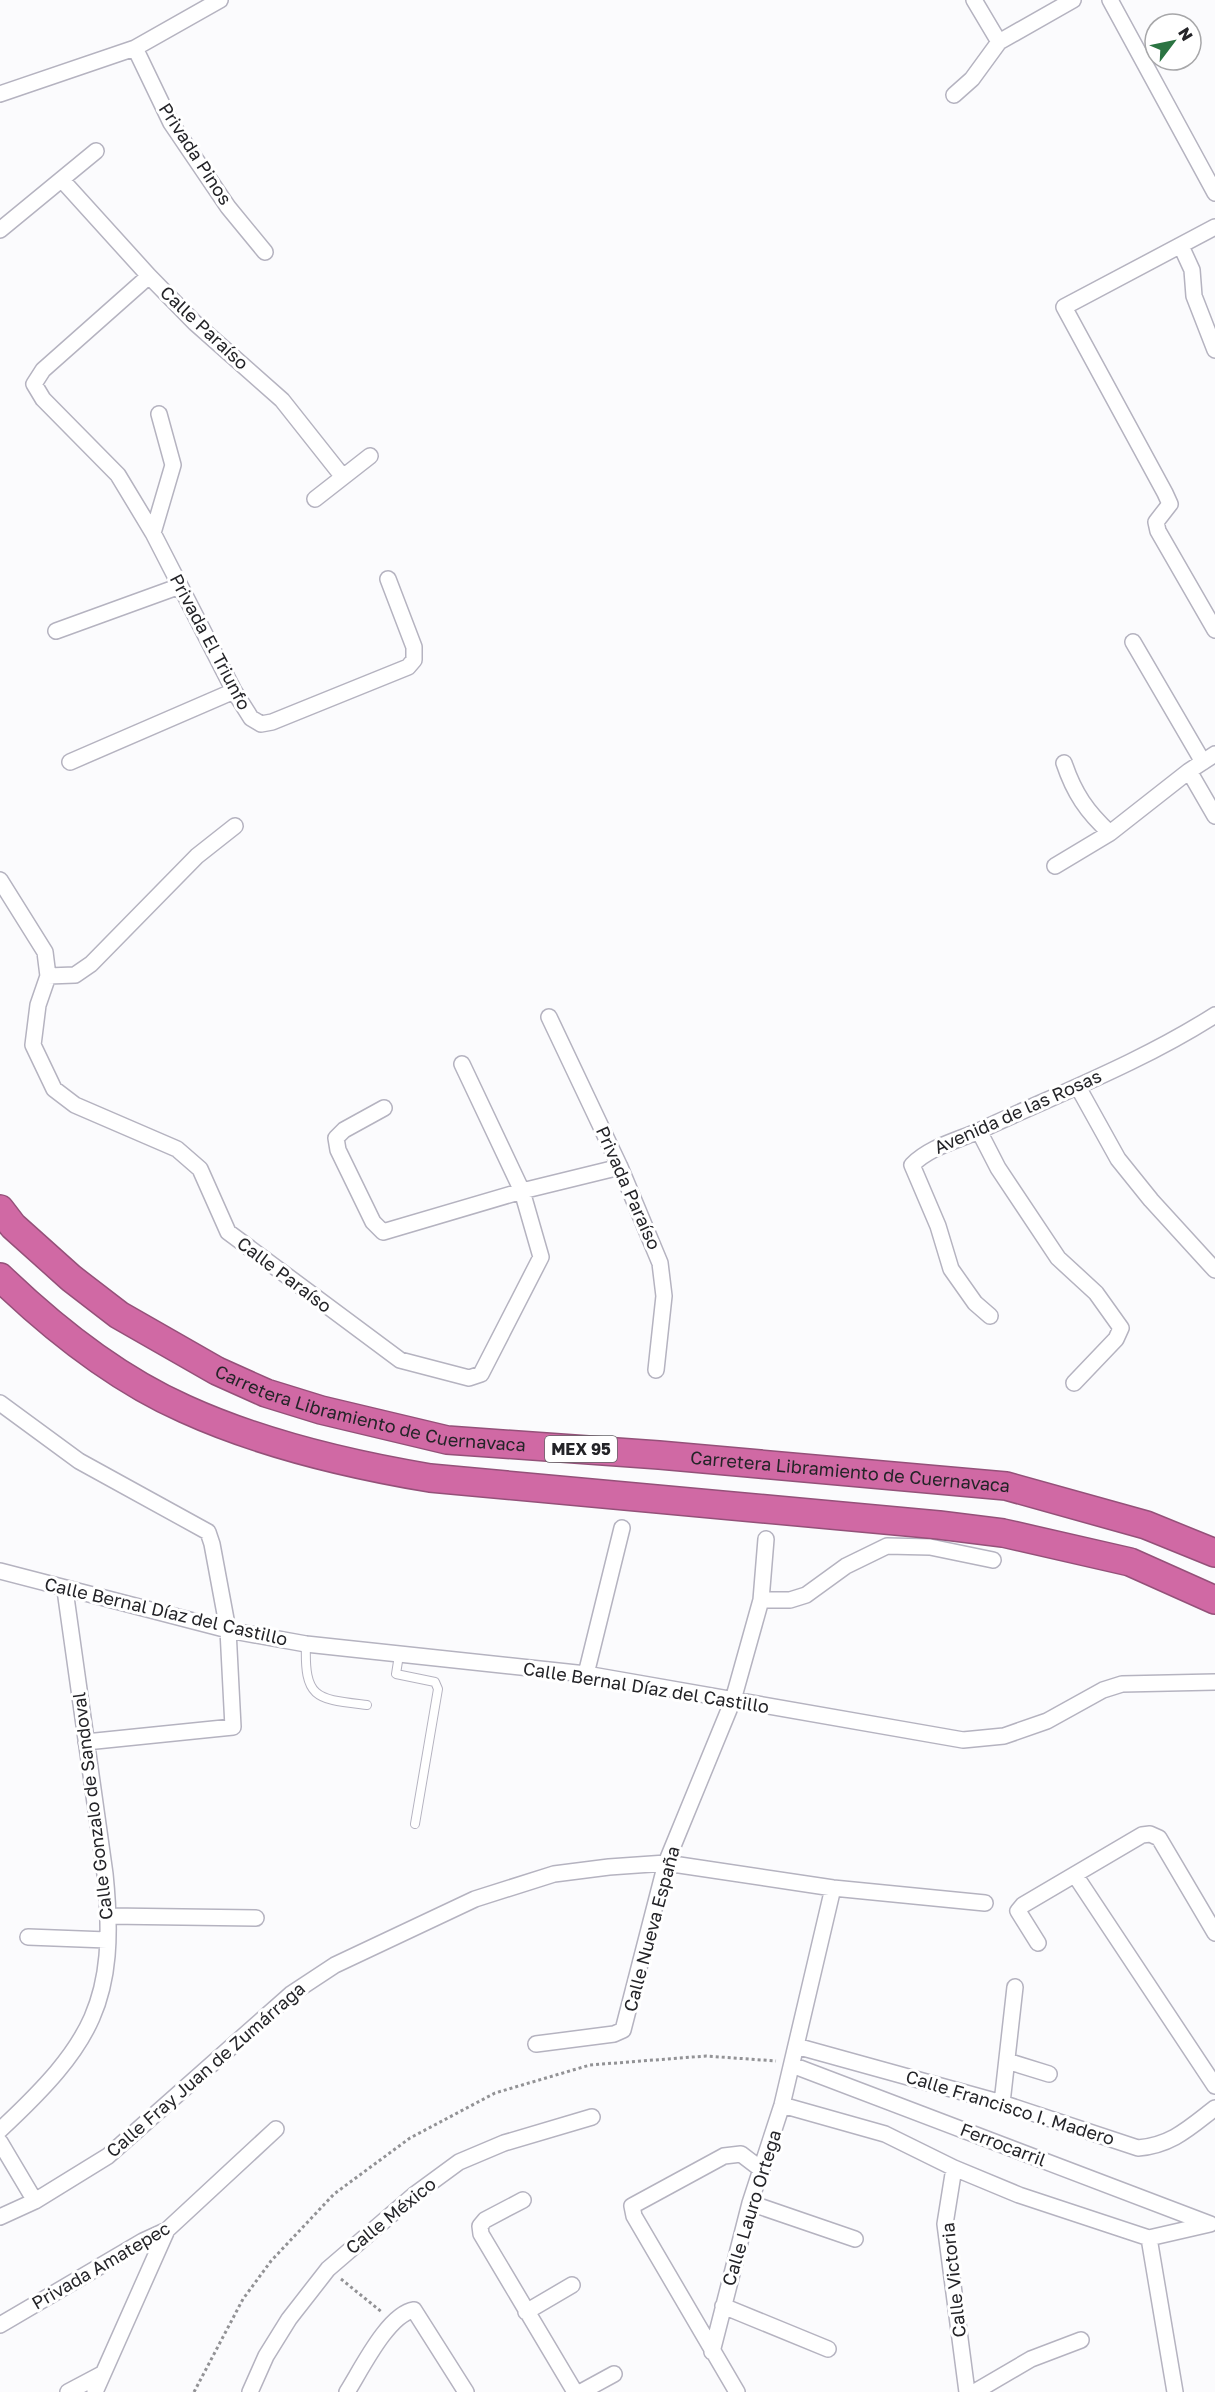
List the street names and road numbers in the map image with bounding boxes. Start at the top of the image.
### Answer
street label: Privada Pinos [155,98,237,209]
street label: Calle Paraíso [156,281,253,374]
street label: Privada El Triunfo [166,570,256,713]
street label: Avenida de las Rosas [931,1064,1105,1158]
street label: Privada Paraíso [592,1122,666,1253]
street label: Calle Paraíso [233,1232,336,1317]
street label: Carretera Libramiento de Cuernavaca [212,1360,527,1456]
road number: MEX 95 [545,1436,617,1462]
street label: Carretera Libramiento de Cuernavaca [689,1446,1011,1496]
street label: Calle Bernal Díaz del Castillo [43,1572,290,1650]
street label: Calle Bernal Díaz del Castillo [522,1657,771,1717]
street label: Calle Gonzalo de Sandoval [67,1691,117,1921]
street label: Calle Nueva España [618,1844,684,2014]
street label: Calle Fray Juan de Zumárraga [102,1977,309,2162]
street label: Calle Francisco I. Madero [903,2065,1117,2149]
street label: Ferrocarril [957,2118,1050,2171]
street label: Calle Lauro Ortega [717,2127,785,2288]
street label: Calle México [341,2172,440,2258]
street label: Privada Amatepec [27,2217,174,2314]
street label: Calle Victoria [936,2222,970,2339]

